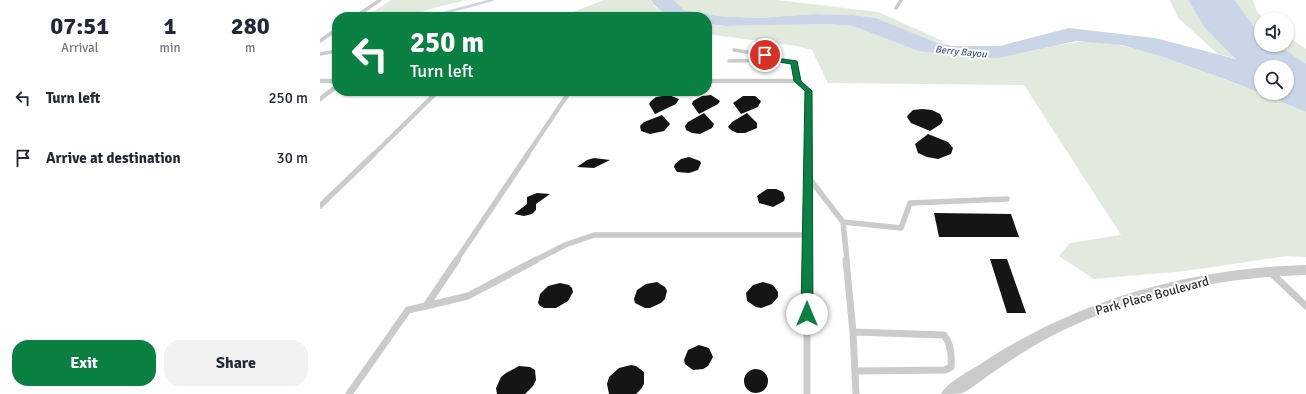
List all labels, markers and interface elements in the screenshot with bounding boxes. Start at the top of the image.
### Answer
text: 07:51 [50,11,109,41]
text: 1 [164,11,176,41]
text: 280 [231,11,270,41]
map controls [1254,12,1294,100]
button: sound [1254,12,1294,52]
text: 250 m [410,26,484,60]
icon: left [344,28,396,80]
pin [748,38,782,72]
text: Arrival [61,40,98,56]
text: min [160,40,181,56]
text: m [245,40,255,56]
water label: Berry Bayou [935,43,988,61]
icon: arrive [754,44,776,66]
text: Turn left [410,60,473,82]
button: search [1254,60,1294,100]
icon: left [12,87,34,109]
text: Turn left [46,89,100,107]
text: 250 m [268,89,308,107]
icon: arrive [12,147,34,169]
text: Arrive at destination [46,149,181,167]
text: 30 m [277,149,308,167]
street label: Park Place Boulevard [1094,273,1211,319]
position arrow [786,293,828,335]
button: Exit [12,340,156,386]
button: Share [164,340,308,386]

